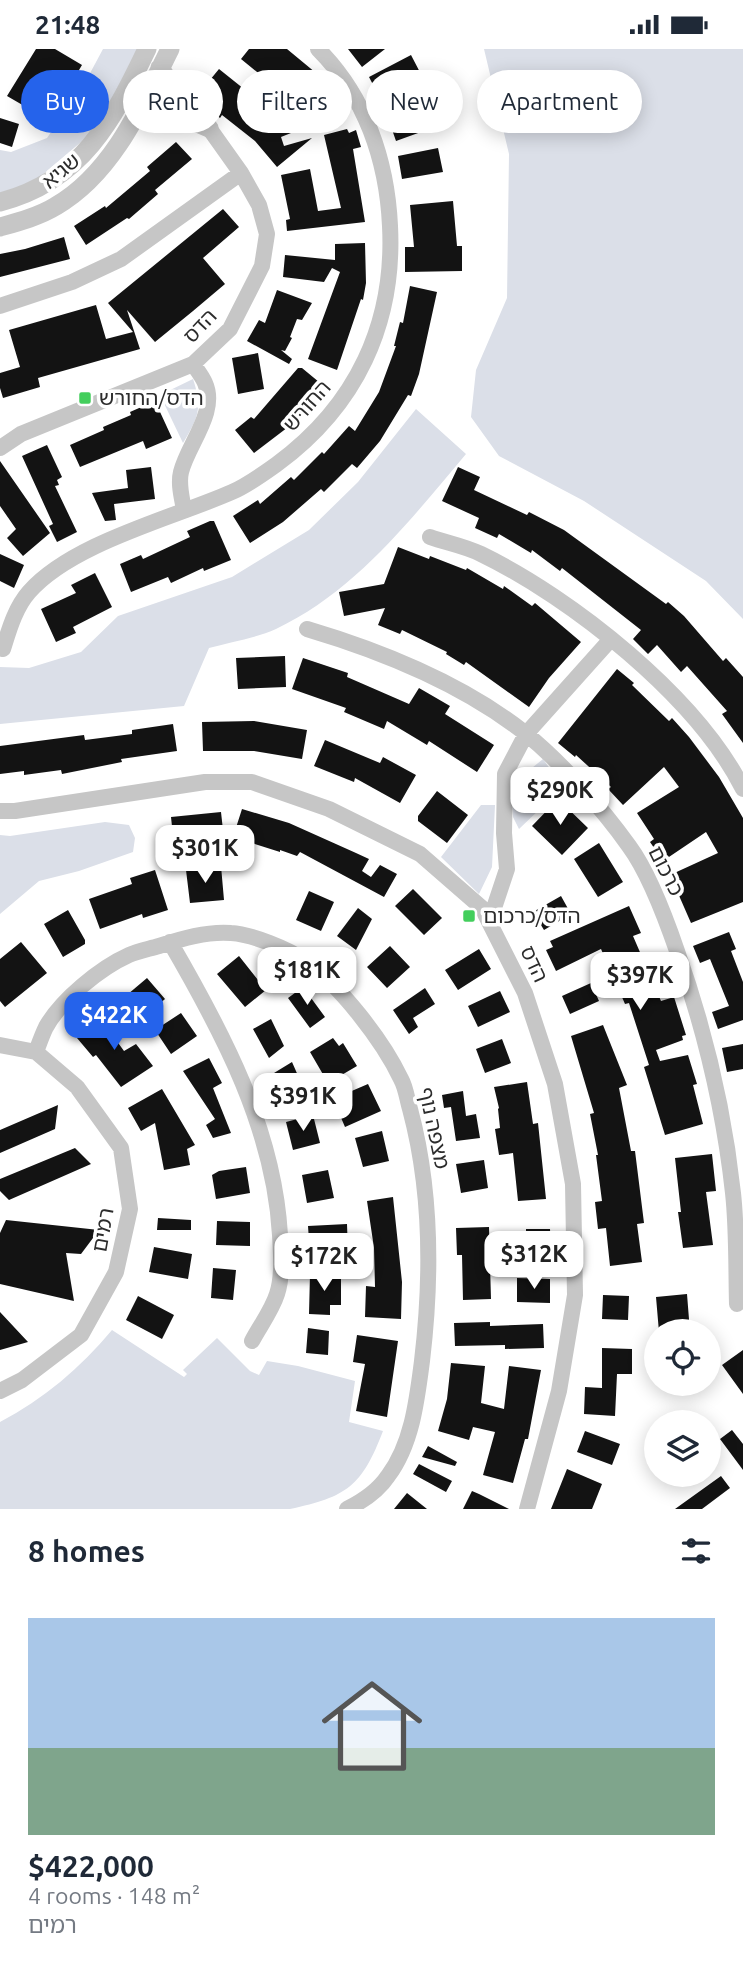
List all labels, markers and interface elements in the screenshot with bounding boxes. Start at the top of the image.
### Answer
text: 21:48 [35,10,100,39]
chip: Buy [21,70,109,133]
chip: Rent [123,70,223,133]
chip: Filters [237,70,352,133]
chip: New [366,70,463,133]
chip: Apartment [477,70,642,133]
street label: שגיא [37,148,84,193]
street label: הדס [178,303,221,347]
street label: החורש [278,375,335,436]
place label: הדס/החורש [99,385,204,409]
marker: הדס/החורש [77,390,93,406]
pin: $290K [511,767,609,827]
text: $290K [526,777,594,802]
pin: $301K [156,825,254,885]
text: $301K [171,835,239,860]
street label: כרכום [644,842,690,899]
place label: הדס/כרכום [483,903,581,927]
marker: הדס/כרכום [461,908,477,924]
street label: הדס [516,942,554,986]
pin: $181K [258,947,356,1007]
pin: $397K [591,953,689,1012]
text: $181K [273,957,341,982]
text: $397K [606,962,674,987]
pin: $422K [65,993,163,1052]
text: $422K [80,1002,148,1027]
pin: $391K [254,1073,352,1133]
text: $391K [269,1083,337,1108]
street label: מצפה נוף [415,1085,455,1171]
street label: רמים [86,1206,118,1254]
pin: $312K [485,1231,583,1291]
pin: $172K [275,1233,373,1293]
text: $312K [500,1241,568,1266]
text: $172K [290,1243,358,1268]
map controls [644,1319,721,1487]
button: locate [644,1319,721,1396]
button: layers [644,1410,721,1487]
icon: filters [677,1532,715,1570]
text: 8 homes [28,1534,145,1568]
icon: home [309,1663,435,1789]
text: $422,000 [28,1849,154,1883]
text: 4 rooms · 148 m² [28,1883,200,1908]
text: רמים [28,1912,77,1937]

